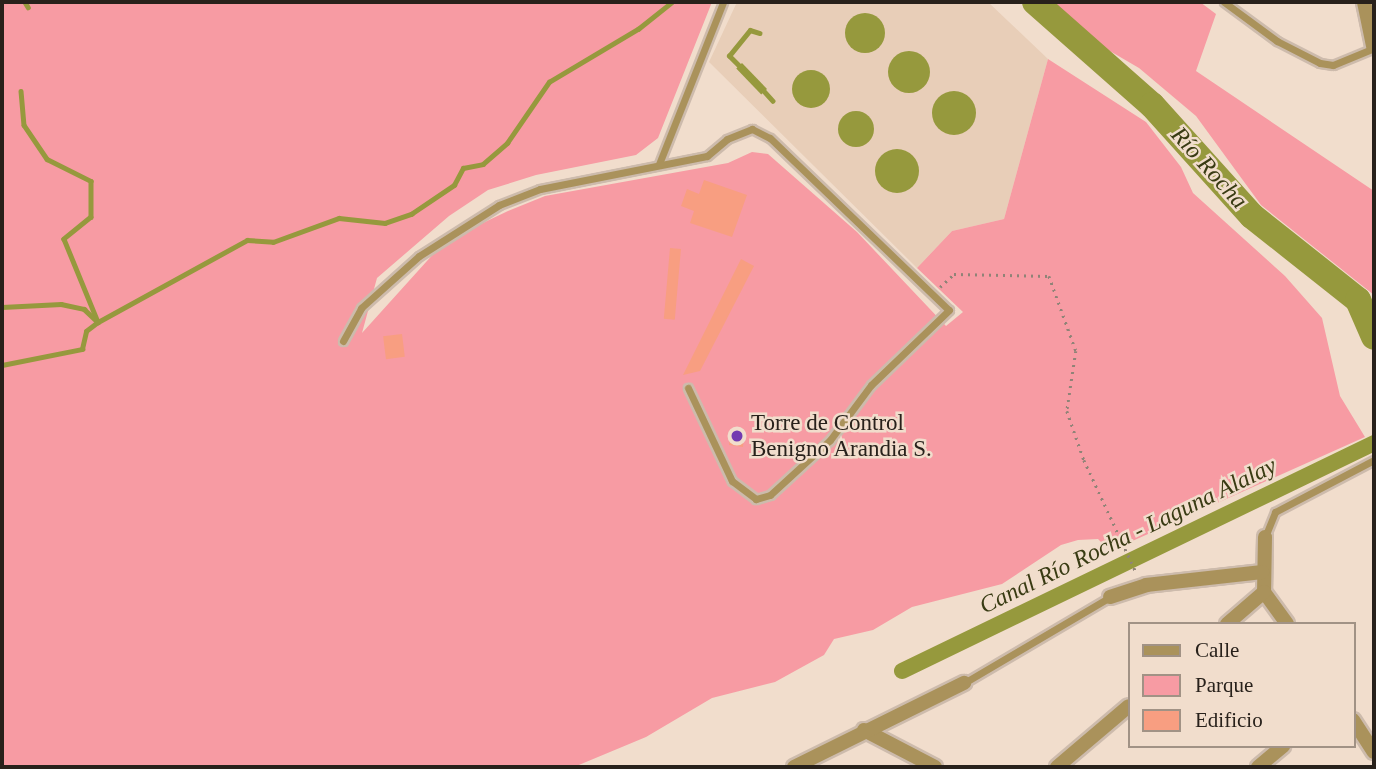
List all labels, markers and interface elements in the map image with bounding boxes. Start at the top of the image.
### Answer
water label: Río Rocha [1165,121,1253,215]
place label: Torre de Control Benigno Arandia S. [751,409,933,463]
marker: Torre de Control Benigno Arandia S. [729,428,745,444]
water label: Canal Río Rocha - Laguna Alalay [975,451,1281,621]
legend [1128,622,1355,748]
text: Calle [1195,638,1239,662]
text: Parque [1195,673,1253,697]
text: Edificio [1195,708,1263,732]

